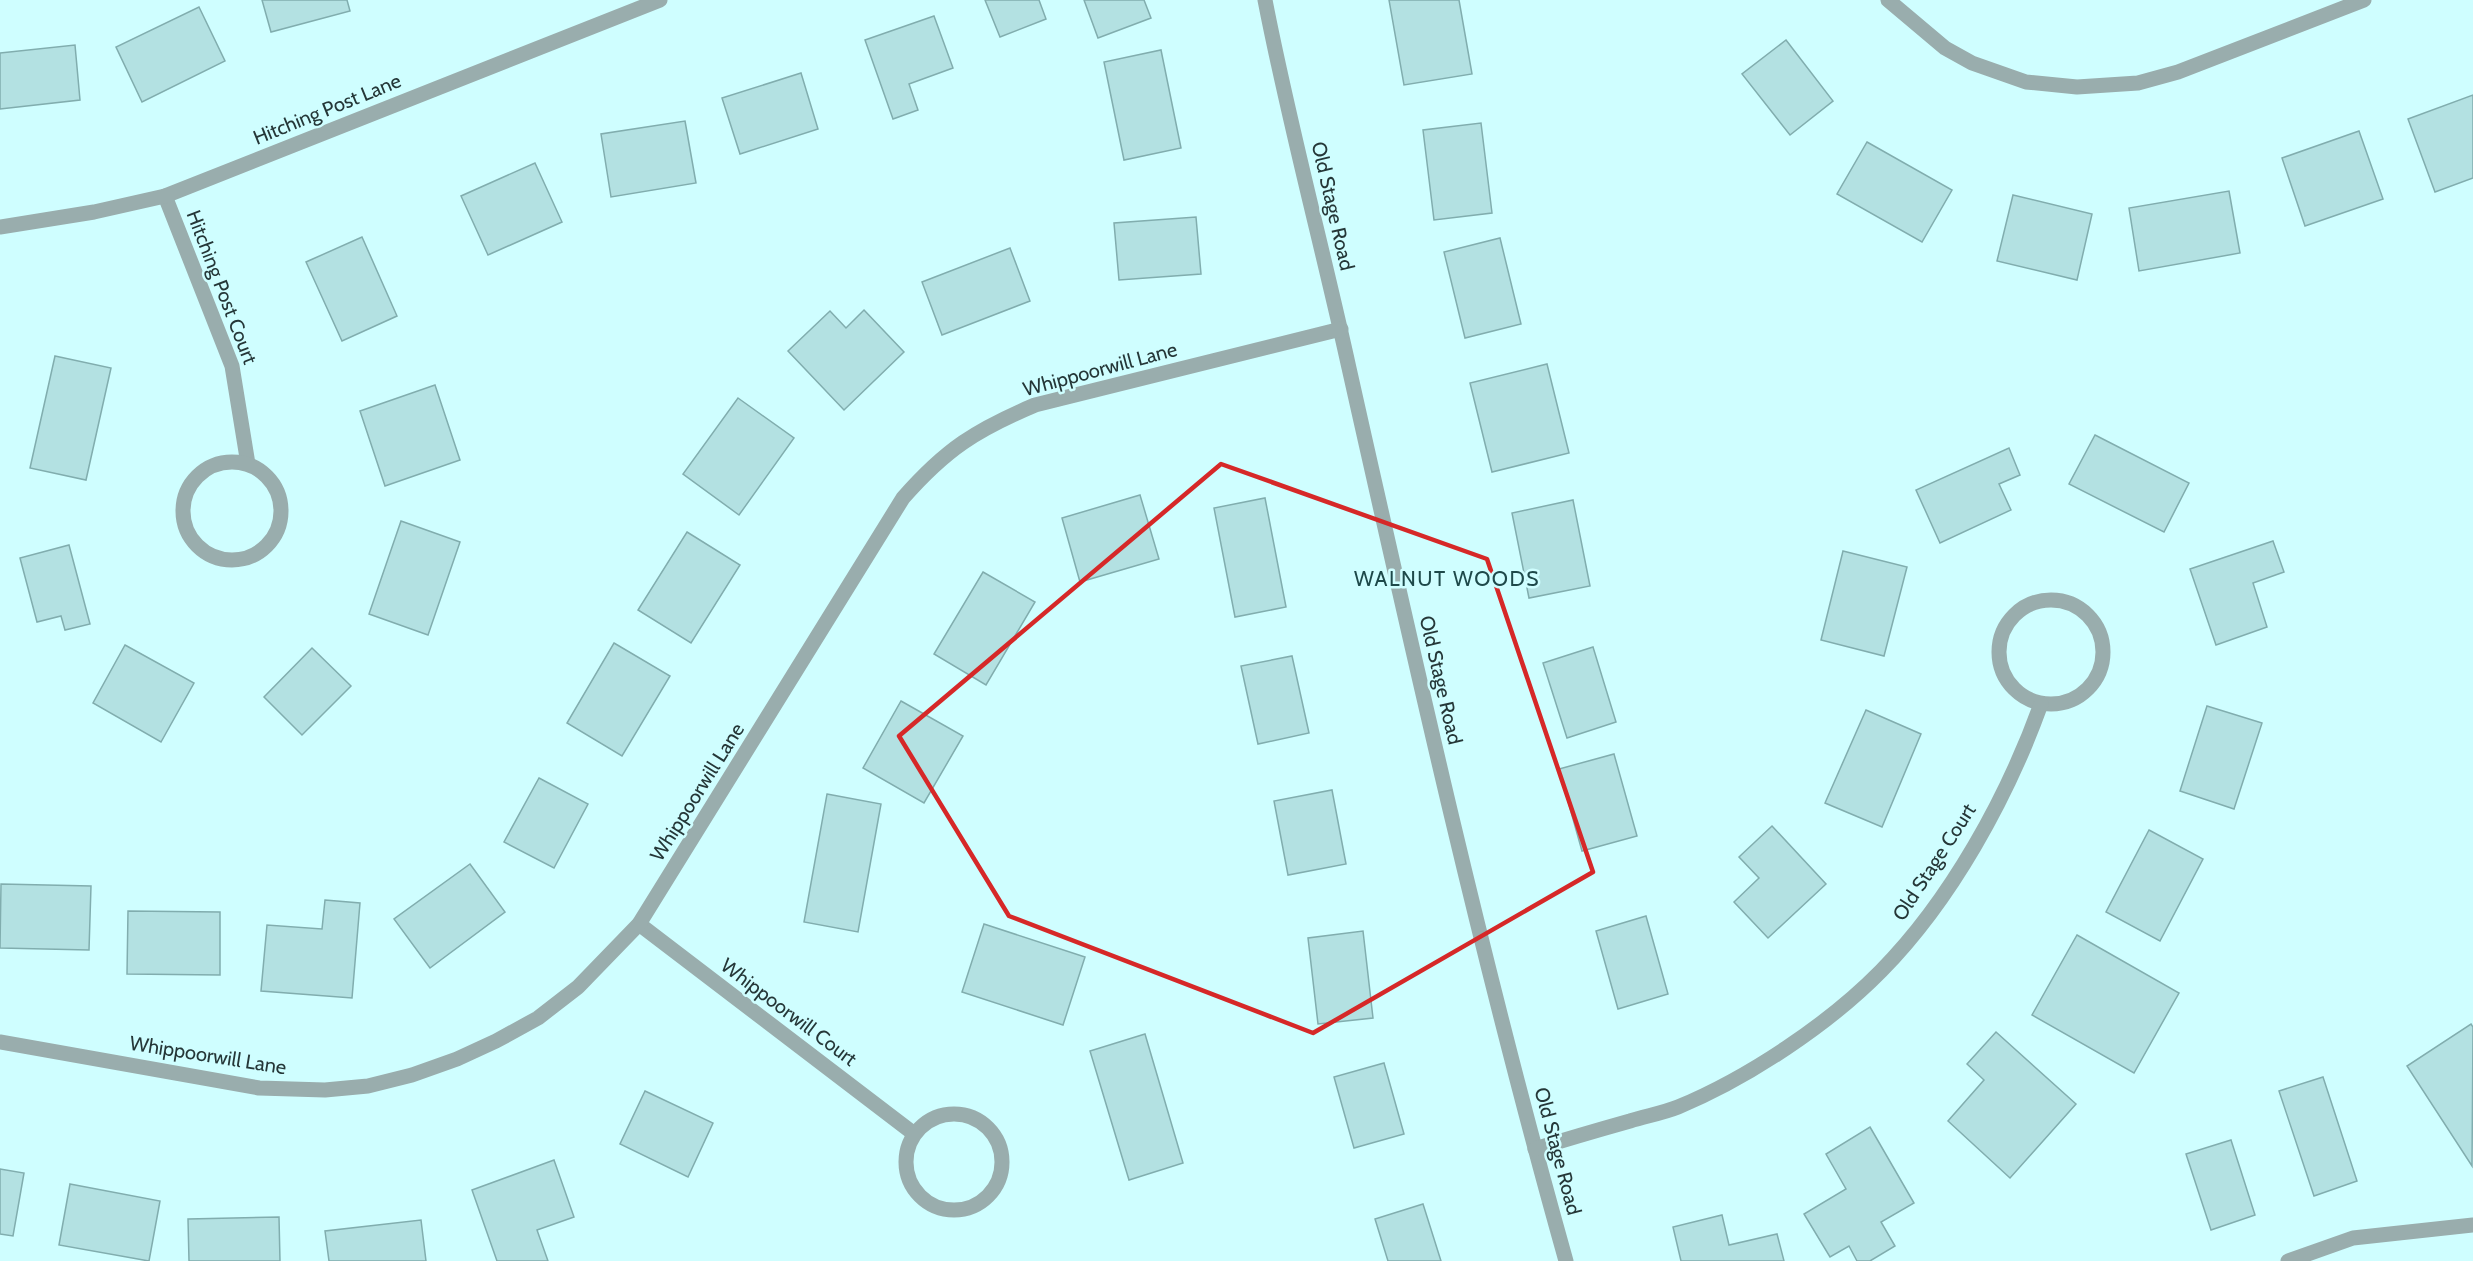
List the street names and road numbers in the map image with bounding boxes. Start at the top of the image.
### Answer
street label: Hitching Post Lane [250,68,404,150]
street label: Old Stage Road [1307,139,1359,273]
street label: Hitching Post Court [182,207,262,368]
street label: Whippoorwill Lane [1020,337,1180,401]
street label: Old Stage Road [1415,613,1467,747]
street label: Whippoorwill Lane [645,719,749,865]
street label: Old Stage Court [1887,799,1981,925]
street label: Whippoorwill Court [716,953,862,1071]
street label: Whippoorwill Lane [128,1031,288,1079]
street label: Old Stage Road [1529,1084,1587,1218]

